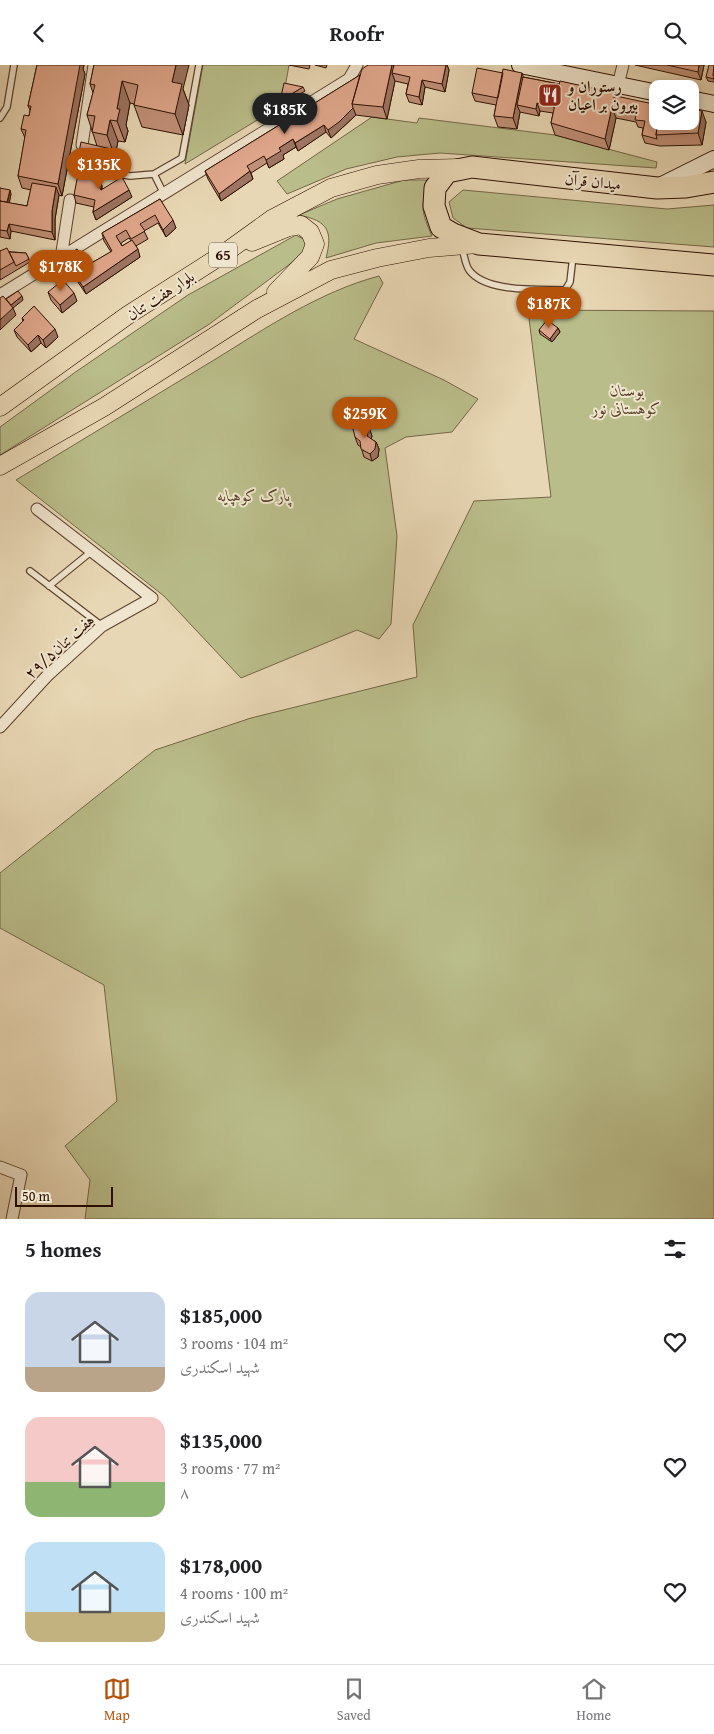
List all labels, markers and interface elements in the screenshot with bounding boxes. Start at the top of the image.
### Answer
text: Roofr [330,17,384,49]
icon: back [25,19,53,47]
icon: search [661,19,689,47]
place label: رستوران و بیرون بر اعيان [566,74,638,116]
map controls [649,80,699,130]
button: layers [649,80,699,130]
restaurant icon: رستوران و بیرون بر اعيان [537,82,563,108]
pin: $185K [250,93,320,135]
text: $185K [263,97,307,121]
pin: $135K [64,147,134,190]
text: $135K [77,152,121,176]
street label: میدان قرآن [564,166,622,196]
road number: 65 [209,243,237,267]
pin: $178K [26,249,96,292]
text: $178K [39,254,83,278]
street label: بلوار هفت تنان [121,264,199,326]
pin: $187K [514,287,584,329]
text: $187K [527,291,571,315]
park label: بوستان کوهستانی نور [591,378,662,420]
pin: $259K [330,397,400,439]
text: $259K [343,401,387,425]
park label: پارک کوهپایه [217,483,293,507]
street label: ۲۹/۵هفت تنان [19,608,99,684]
scale bar [15,1184,112,1207]
text: 50 m [22,1186,50,1206]
text: 5 homes [25,1234,101,1265]
icon: filters [661,1235,689,1263]
text: $185,000 [180,1300,262,1331]
icon: home [65,1312,125,1372]
icon: heart [661,1328,689,1356]
text: 3 rooms · 104 m² [180,1331,288,1355]
text: شهید اسکندری [180,1355,260,1379]
text: $135,000 [180,1425,262,1456]
icon: home [65,1437,125,1497]
icon: heart [661,1453,689,1481]
text: 3 rooms · 77 m² [180,1456,280,1480]
text: ۸ [180,1480,189,1504]
text: $178,000 [180,1550,262,1581]
icon: home [65,1562,125,1622]
icon: heart [661,1578,689,1606]
text: 4 rooms · 100 m² [180,1581,288,1605]
text: شهید اسکندری [180,1605,260,1629]
tab: Map [103,1675,131,1725]
tab: Saved [337,1675,371,1725]
tab: Home [577,1675,611,1725]

